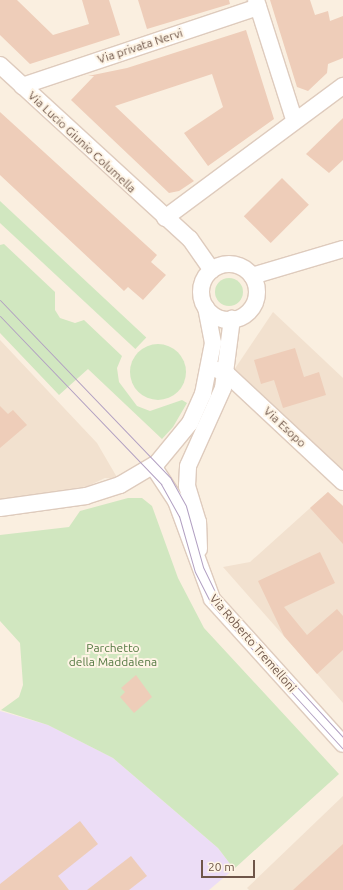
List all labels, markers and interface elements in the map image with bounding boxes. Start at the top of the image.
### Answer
street label: Via privata Nervi [96,25,184,67]
street label: Via Lucio Giunio Columella [25,88,139,196]
street label: Via Esopo [261,404,309,450]
street label: Via Roberto Tremelloni [207,591,299,695]
park label: Parchetto della Maddalena [69,641,157,669]
scale bar [203,852,257,878]
text: 20 m [208,860,235,873]

